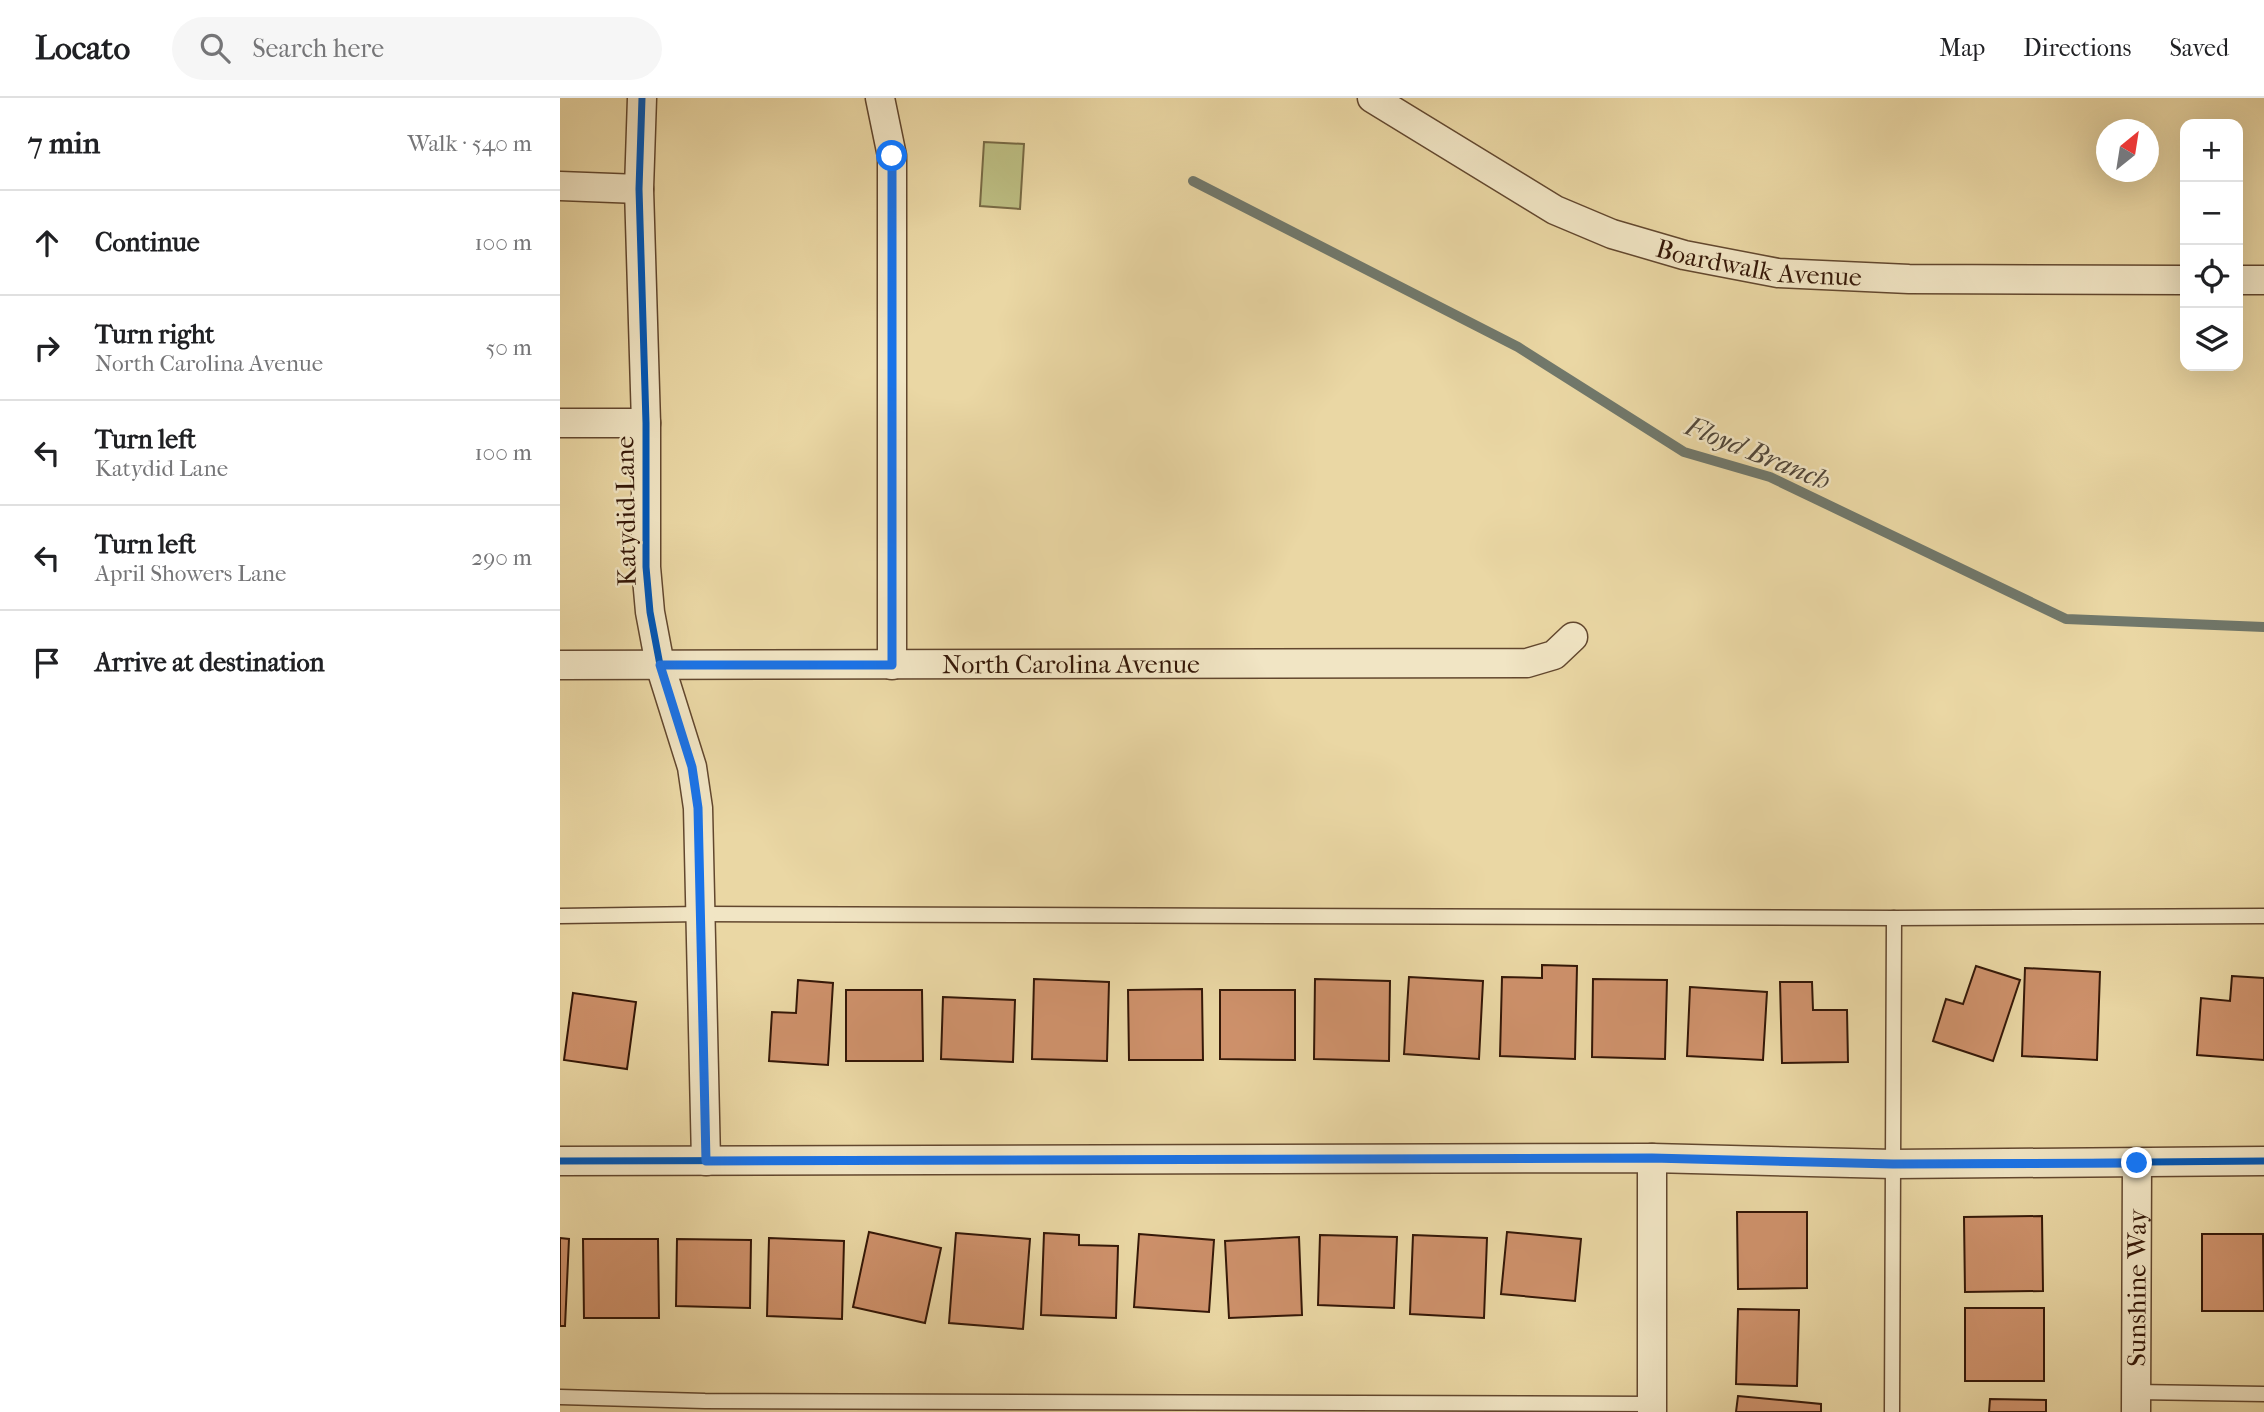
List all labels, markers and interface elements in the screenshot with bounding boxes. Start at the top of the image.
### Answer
search box [172,17,662,80]
text: Locato [35,29,130,68]
icon: search [196,29,234,67]
text: Search here [252,33,384,64]
text: Map [1939,34,1985,62]
text: Directions [2023,34,2131,62]
text: Saved [2169,34,2229,62]
north arrow [2096,119,2159,182]
map controls [2180,119,2243,371]
button: + [2180,119,2243,182]
text: 7 min [28,126,100,161]
text: Walk · 540 m [407,130,532,157]
route start [876,140,907,171]
button: − [2180,182,2243,245]
icon: ahead [28,224,66,262]
text: Continue [95,227,200,258]
text: 100 m [474,229,532,256]
street label: Boardwalk Avenue [1652,232,1863,292]
button: locate [2180,245,2243,308]
button: layers [2180,308,2243,371]
text: Turn right [95,319,215,350]
icon: right [28,329,66,367]
text: 50 m [485,334,532,361]
text: North Carolina Avenue [95,350,323,377]
water label: Floyd Branch [1680,409,1835,497]
text: Turn left [95,424,196,455]
icon: left [28,434,66,472]
street label: Katydid Lane [609,435,643,586]
text: 100 m [474,439,532,466]
text: Katydid Lane [95,455,228,482]
text: Turn left [95,529,196,560]
icon: left [28,539,66,577]
text: 290 m [471,544,532,571]
text: April Showers Lane [95,560,286,587]
icon: arrive [28,644,66,682]
text: Arrive at destination [95,647,325,678]
street label: North Carolina Avenue [942,648,1200,680]
route end [2121,1147,2152,1178]
street label: Sunshine Way [2121,1208,2152,1367]

